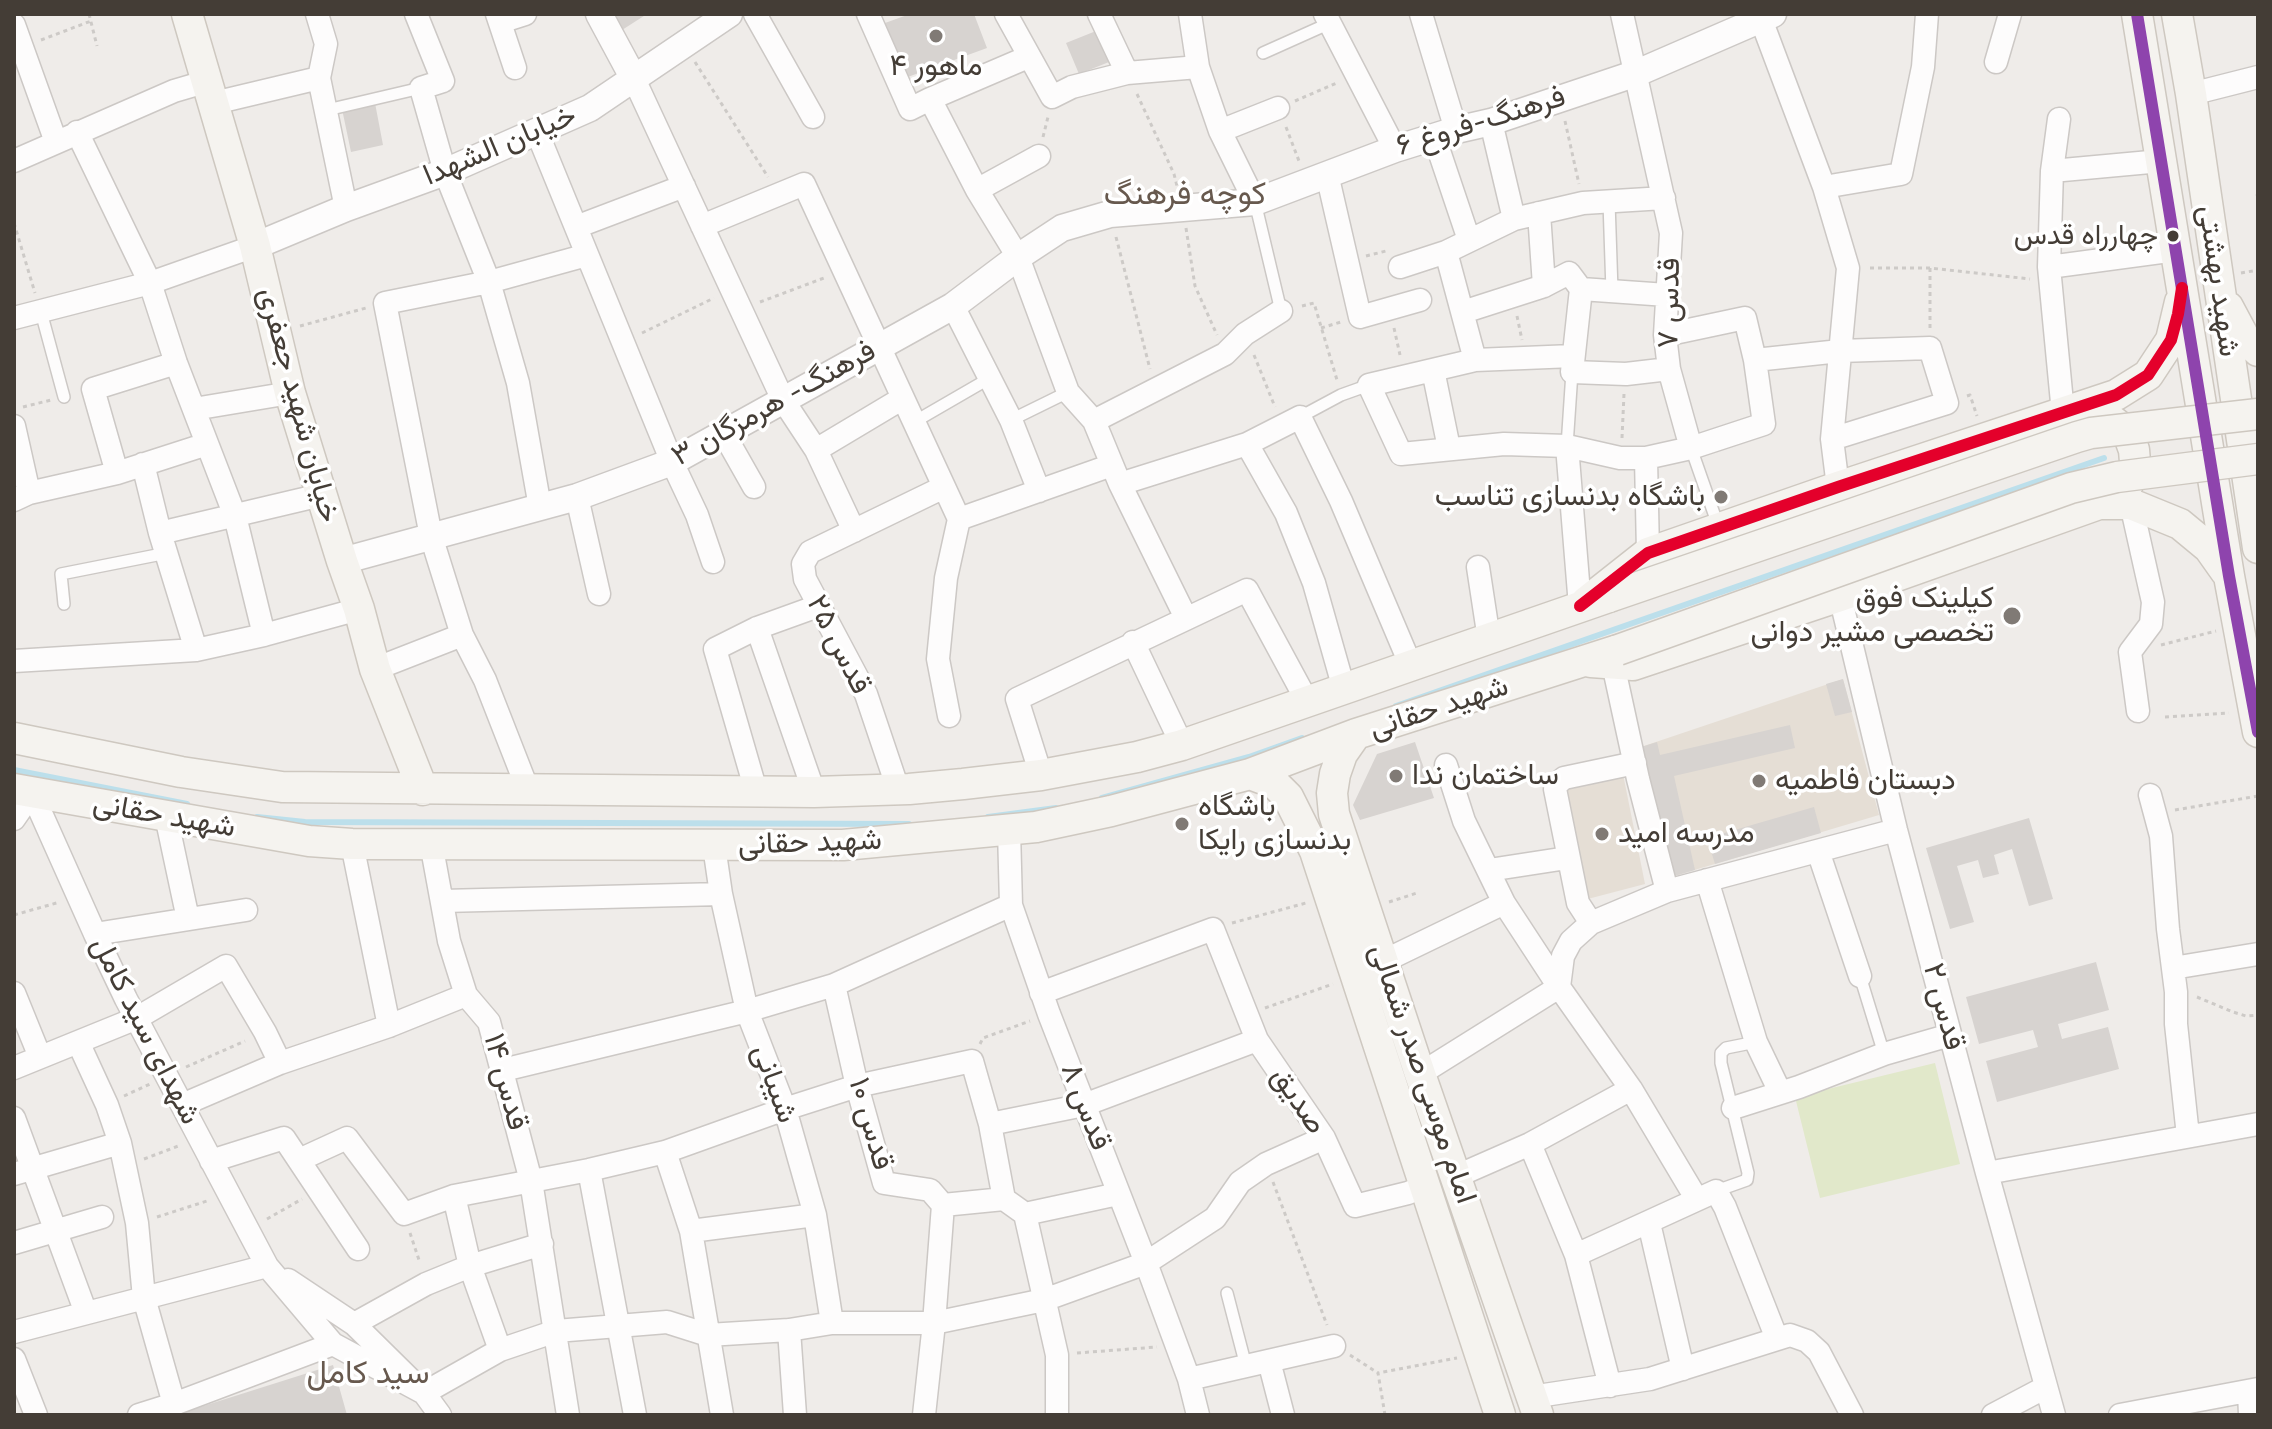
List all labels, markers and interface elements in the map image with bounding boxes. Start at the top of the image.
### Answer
marker: ماهور ۴ [927,27,945,45]
place label: ماهور ۴ [889,49,983,85]
street label: فرهنگ-فروغ ۶ [1392,79,1570,165]
street label: خیابان الشهدا [418,98,582,194]
district label: کوچه فرهنگ [1104,176,1266,214]
street label: شهید بهشتی [2190,203,2246,359]
place label: چهارراه قدس [2014,219,2158,253]
marker: چهارراه قدس [2165,228,2181,244]
street label: قدس ۷ [1651,257,1689,349]
street label: خیابان شهید جعفری [249,284,347,526]
street label: فرهنگ- هرمزگان ۳ [666,333,882,475]
place label: باشگاه بدنسازی تناسب [1435,479,1705,515]
marker: باشگاه بدنسازی تناسب [1712,488,1730,506]
place label: کیلینک فوق تخصصی مشیر دوانی [1750,581,1994,652]
street label: قدس ۲۵ [798,590,878,700]
marker: کیلینک فوق تخصصی مشیر دوانی [2001,605,2023,627]
street label: شهید حقانی [1365,669,1513,747]
place label: ساختمان ندا [1412,758,1559,794]
place label: دبستان فاطمیه [1775,763,1956,799]
marker: ساختمان ندا [1387,767,1405,785]
marker: دبستان فاطمیه [1750,772,1768,790]
street label: شهید حقانی [90,786,238,846]
place label: باشگاه بدنسازی رایکا [1198,789,1351,860]
marker: باشگاه بدنسازی رایکا [1173,815,1191,833]
place label: مدرسه امید [1618,816,1755,852]
street label: شهید حقانی [737,822,883,864]
marker: مدرسه امید [1593,825,1611,843]
street label: شهدای سید کامل [82,931,208,1131]
street label: امام موسی صدر شمالی [1361,939,1483,1209]
street label: قدس ۲ [1914,960,1972,1054]
street label: قدس ۱۴ [475,1030,535,1134]
street label: شیبانی [743,1040,805,1128]
street label: قدس ۸ [1052,1058,1118,1156]
street label: صدیق [1263,1060,1333,1142]
street label: قدس ۱۰ [840,1074,900,1174]
district label: سید کامل [306,1355,430,1393]

